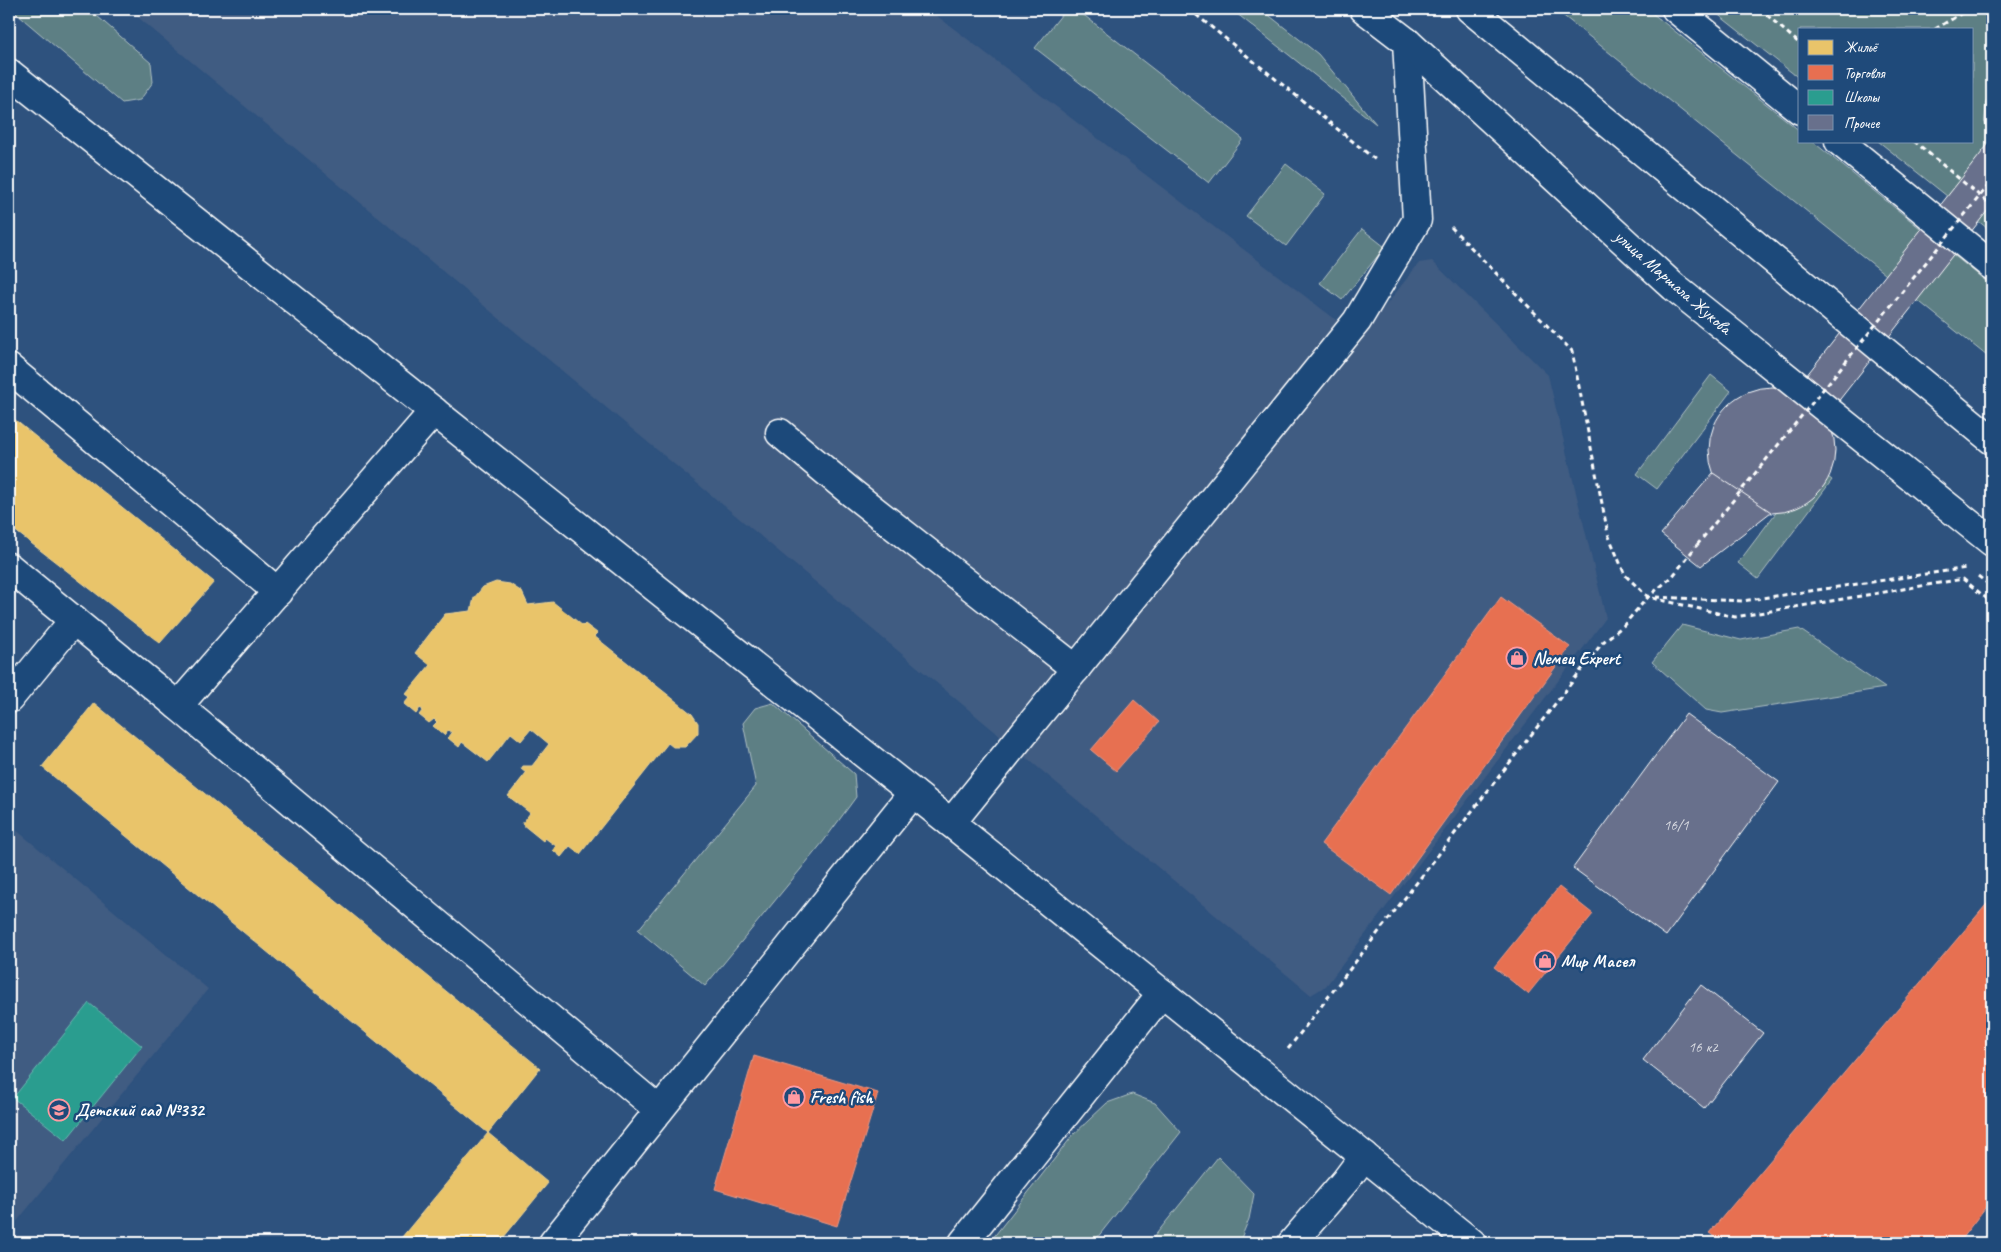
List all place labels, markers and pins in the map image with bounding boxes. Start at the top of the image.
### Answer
shop icon: Nемец Expert [1505,646,1529,670]
place label: Nемец Expert [1533,647,1622,669]
shop icon: Мир Масел [1533,949,1557,973]
place label: Мир Масел [1561,950,1636,972]
shop icon: Fresh fish [782,1085,806,1109]
place label: Fresh fish [810,1086,873,1108]
school or university icon: Детский сад №332 [47,1098,71,1122]
place label: Детский сад №332 [75,1099,206,1121]

